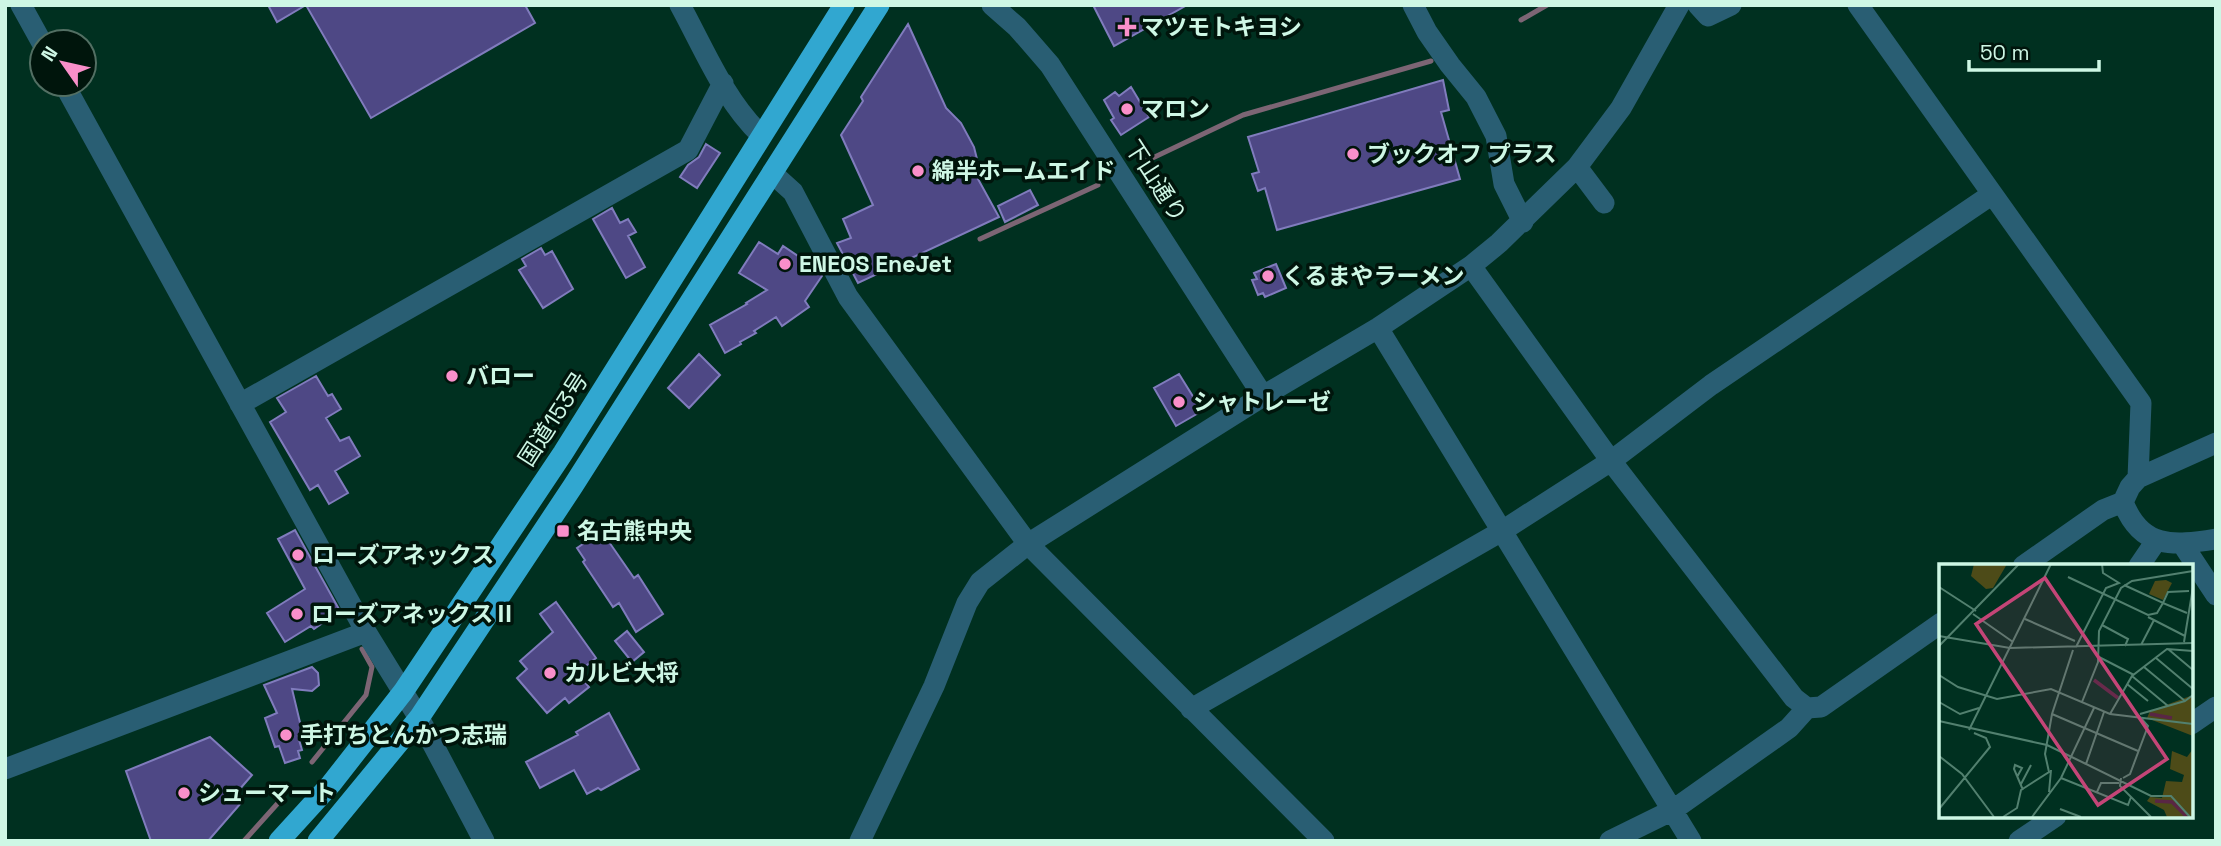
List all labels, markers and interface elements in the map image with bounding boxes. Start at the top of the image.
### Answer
place label: マツモトキヨシ [1141,12,1302,42]
marker: マツモトキヨシ [1119,19,1135,35]
north arrow [28,28,98,98]
scale bar [1969,28,2098,72]
text: 50 m [1980,39,2030,66]
text: N [35,42,63,66]
place label: マロン [1141,94,1210,124]
marker: マロン [1119,101,1135,117]
street label: 下山通り [1118,134,1194,228]
place label: ブックオフ プラス [1367,139,1556,169]
marker: ブックオフ プラス [1345,146,1361,162]
place label: 綿半ホームエイド [932,156,1115,186]
marker: 綿半ホームエイド [910,163,926,179]
place label: ENEOS EneJet [799,249,952,279]
marker: ENEOS EneJet [777,256,793,272]
place label: くるまやラーメン [1282,261,1465,291]
marker: くるまやラーメン [1260,268,1276,284]
place label: バロー [466,361,535,391]
street label: 国道153号 [511,366,595,472]
marker: バロー [444,368,460,384]
place label: シャトレーゼ [1193,387,1331,417]
marker: シャトレーゼ [1171,394,1187,410]
place label: 名古熊中央 [577,516,692,546]
marker: 名古熊中央 [555,523,571,539]
place label: ローズアネックス [312,540,494,570]
marker: ローズアネックス [290,547,306,563]
inset map [1939,564,2193,818]
place label: ローズアネックスⅡ [311,599,516,629]
marker: ローズアネックスⅡ [289,606,305,622]
place label: カルビ大将 [564,658,679,688]
marker: カルビ大将 [542,665,558,681]
place label: 手打ちとんかつ志瑞 [300,720,507,750]
marker: 手打ちとんかつ志瑞 [278,727,294,743]
place label: シューマート [198,778,336,808]
marker: シューマート [176,785,192,801]

